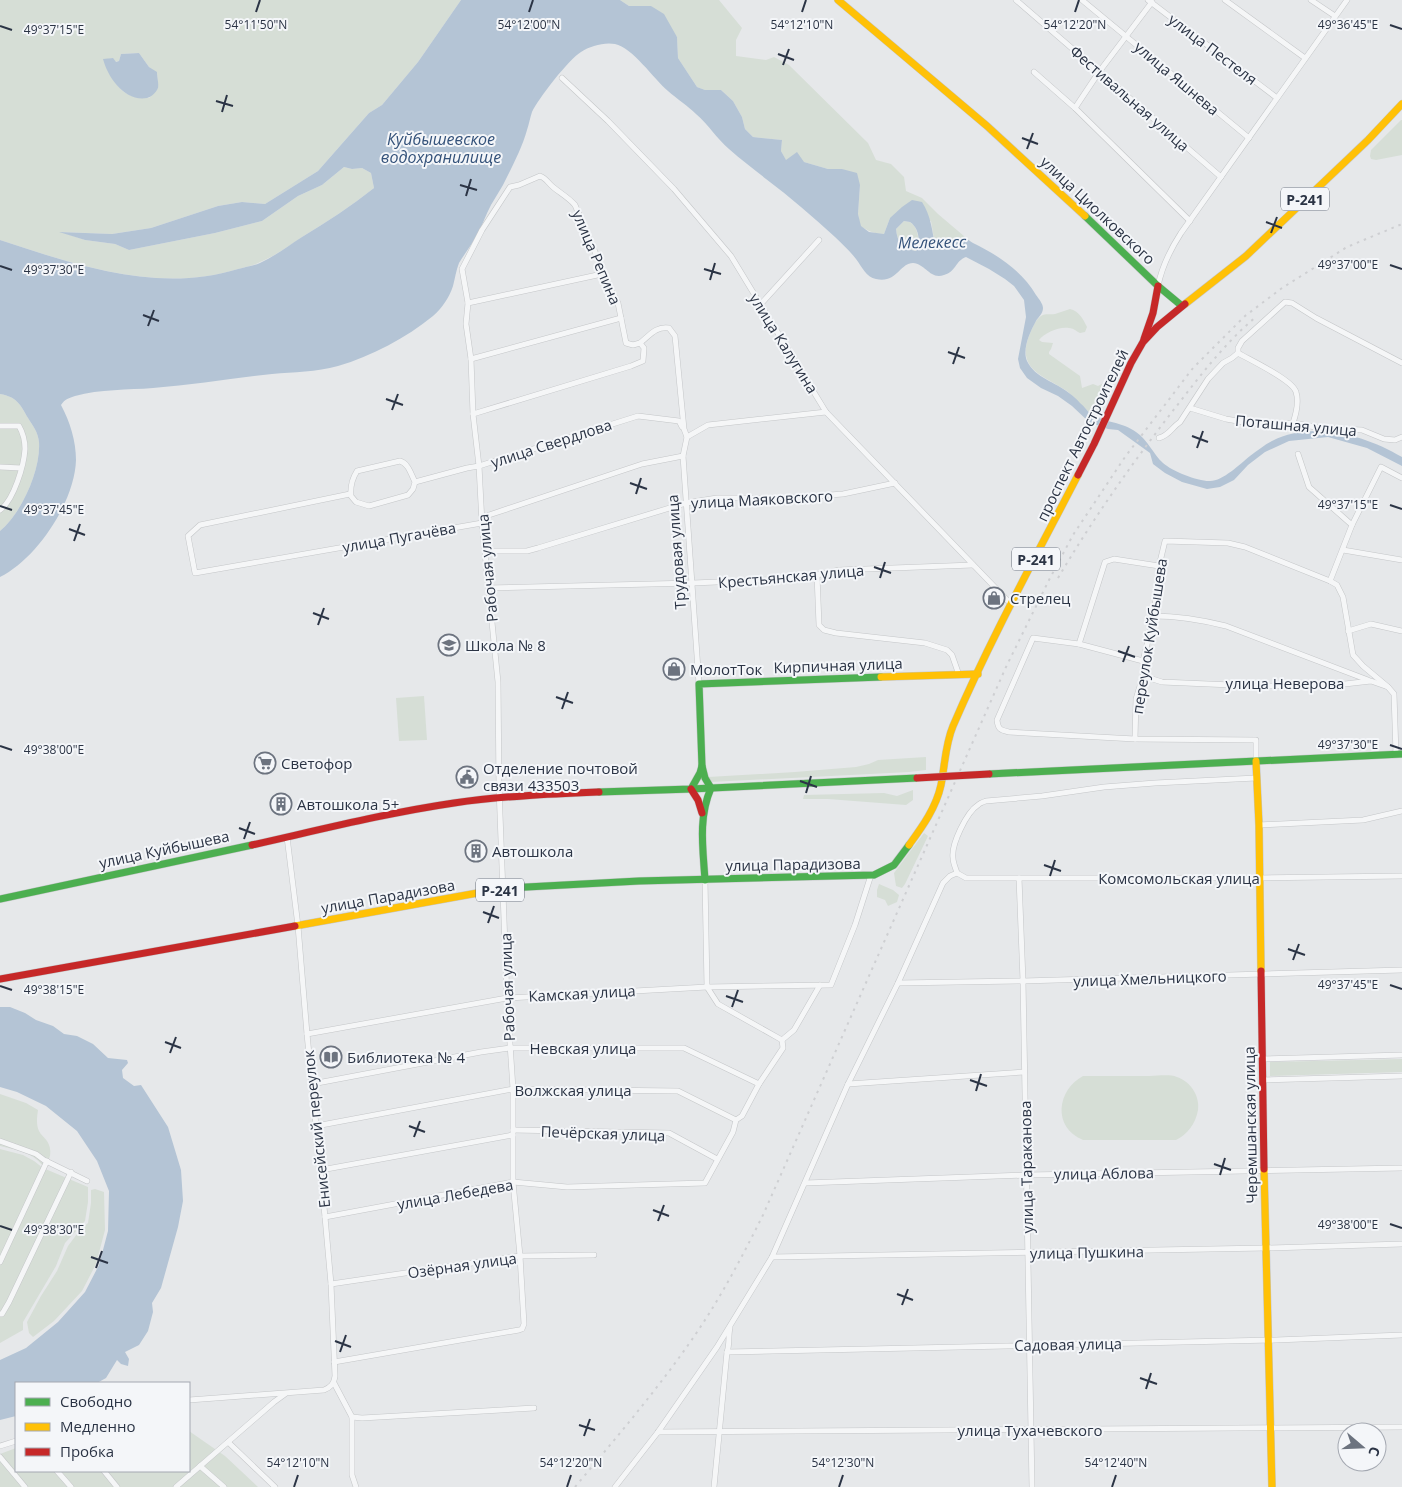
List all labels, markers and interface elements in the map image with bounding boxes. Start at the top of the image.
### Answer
street label: улица Пестеля [1165,9,1261,89]
text: 54°11'50"N [225,16,287,33]
text: 54°12'00"N [498,16,560,33]
text: 54°12'10"N [771,16,833,33]
text: 54°12'20"N [1044,16,1106,33]
text: 49°36'45"E [1318,16,1378,33]
text: 49°37'15"E [24,21,84,38]
street label: улица Яшнева [1130,37,1224,119]
street label: Фестивальная улица [1066,41,1194,155]
water label: Куйбышевское водохранилище [381,128,501,168]
street label: улица Циолковского [1036,151,1160,269]
road number: Р-241 [1281,188,1329,210]
street label: улица Репина [568,206,626,308]
water label: Мелекесс [898,230,967,254]
text: 49°37'00"E [1318,256,1378,273]
text: 49°37'30"E [24,261,84,278]
street label: улица Калугина [745,289,823,397]
street label: проспект Автостроителей [1032,346,1132,524]
street label: Поташная улица [1234,410,1358,440]
street label: улица Свердлова [488,414,614,472]
street label: улица Маяковского [690,485,834,513]
street label: Трудовая улица [662,494,690,610]
text: 49°37'15"E [1318,496,1378,513]
text: 49°37'45"E [24,501,84,518]
street label: Рабочая улица [472,513,502,623]
street label: улица Пугачёва [341,517,457,557]
road number: Р-241 [1012,548,1060,570]
street label: переулок Куйбышева [1127,557,1171,715]
street label: Крестьянская улица [717,560,865,592]
shop icon: Стрелец [982,586,1006,610]
place label: Стрелец [1010,588,1071,608]
school or university icon: Школа № 8 [437,633,461,657]
place label: Школа № 8 [465,635,546,655]
street label: Кирпичная улица [773,653,903,677]
shop icon: МолотТок [662,657,686,681]
place label: МолотТок [690,659,762,679]
street label: улица Неверова [1226,673,1344,693]
text: 49°37'30"E [1318,736,1378,753]
text: 49°38'00"E [24,741,84,758]
supermarket icon: Светофор [253,751,277,775]
place label: Светофор [281,753,353,773]
place label: Отделение почтовой связи 433503 [483,758,638,795]
public building icon: Отделение почтовой связи 433503 [455,765,479,789]
building icon: Автошкола 5+ [269,792,293,816]
place label: Автошкола 5+ [297,794,399,814]
street label: улица Куйбышева [97,825,231,873]
building icon: Автошкола [464,839,488,863]
place label: Автошкола [492,841,573,861]
street label: улица Парадизова [725,853,861,875]
street label: Комсомольская улица [1098,868,1260,888]
street label: улица Парадизова [320,874,456,918]
road number: Р-241 [476,878,524,902]
street label: Рабочая улица [495,933,519,1041]
street label: улица Хмельницкого [1073,965,1227,991]
text: 49°37'45"E [1318,976,1378,993]
street label: Камская улица [528,980,636,1006]
text: 49°38'15"E [24,981,84,998]
street label: Невская улица [530,1038,636,1058]
library icon: Библиотека № 4 [319,1045,343,1069]
street label: Черемшанская улица [1239,1046,1261,1204]
place label: Библиотека № 4 [347,1047,465,1067]
street label: Енисейский переулок [298,1049,334,1209]
street label: Волжская улица [514,1080,632,1100]
street label: улица Тараканова [1015,1100,1037,1234]
street label: Печёрская улица [540,1121,666,1145]
street label: улица Аблова [1054,1162,1154,1184]
street label: улица Лебедева [395,1174,515,1214]
text: 49°38'00"E [1318,1216,1378,1233]
text: 49°38'30"E [24,1221,84,1238]
street label: улица Пушкина [1030,1241,1144,1263]
street label: Озёрная улица [406,1247,518,1283]
street label: Садовая улица [1014,1333,1122,1355]
legend [15,1382,190,1472]
text: Свободно [60,1391,132,1411]
text: Медленно [60,1416,136,1436]
street label: улица Тухачевского [958,1420,1102,1440]
north arrow [1337,1422,1387,1472]
text: Пробка [60,1441,114,1461]
text: С [1364,1444,1385,1459]
text: 54°12'10"N [267,1454,329,1471]
text: 54°12'20"N [540,1454,602,1471]
text: 54°12'30"N [812,1454,874,1471]
text: 54°12'40"N [1085,1454,1147,1471]

